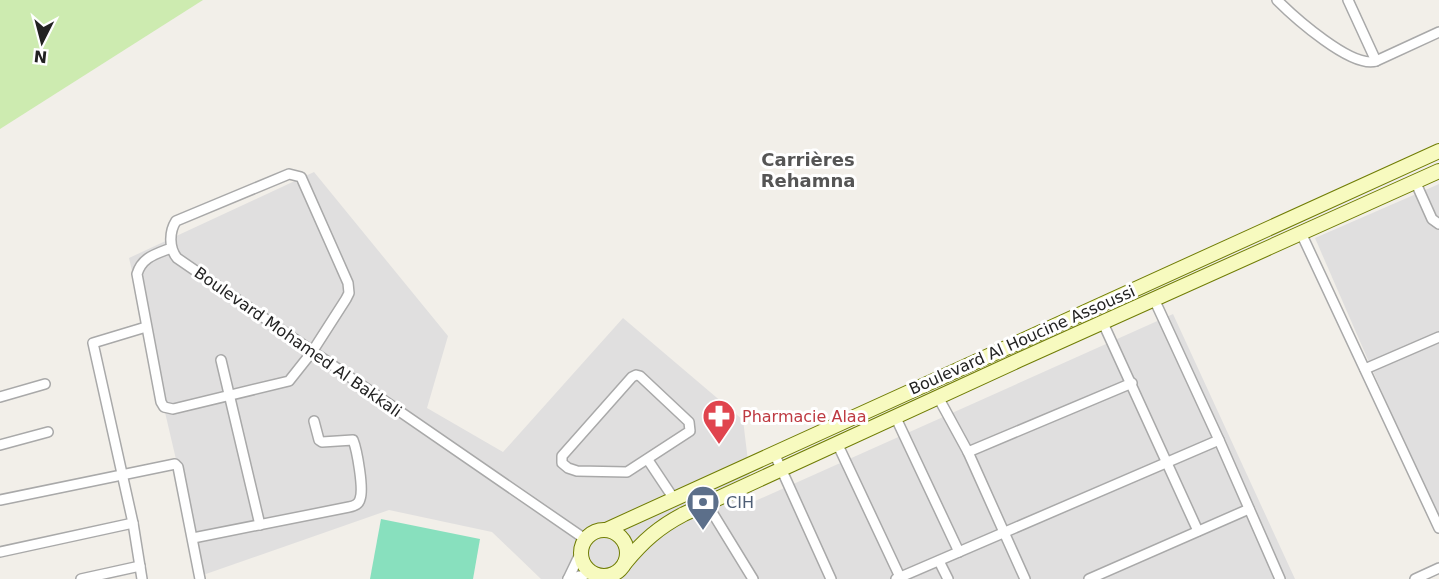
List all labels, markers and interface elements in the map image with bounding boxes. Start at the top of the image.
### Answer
north arrow [12,12,72,72]
text: N [33,46,48,67]
district label: Carrières Rehamna [761,149,855,191]
street label: Boulevard Mohamed Al Bakkali [191,263,405,421]
street label: Boulevard Al Houcine Assoussi [906,281,1138,399]
pharmacy icon: Pharmacie Alaa [701,398,737,445]
place label: Pharmacie Alaa [742,407,866,426]
bank icon: CIH [685,484,721,531]
place label: CIH [726,493,754,512]

